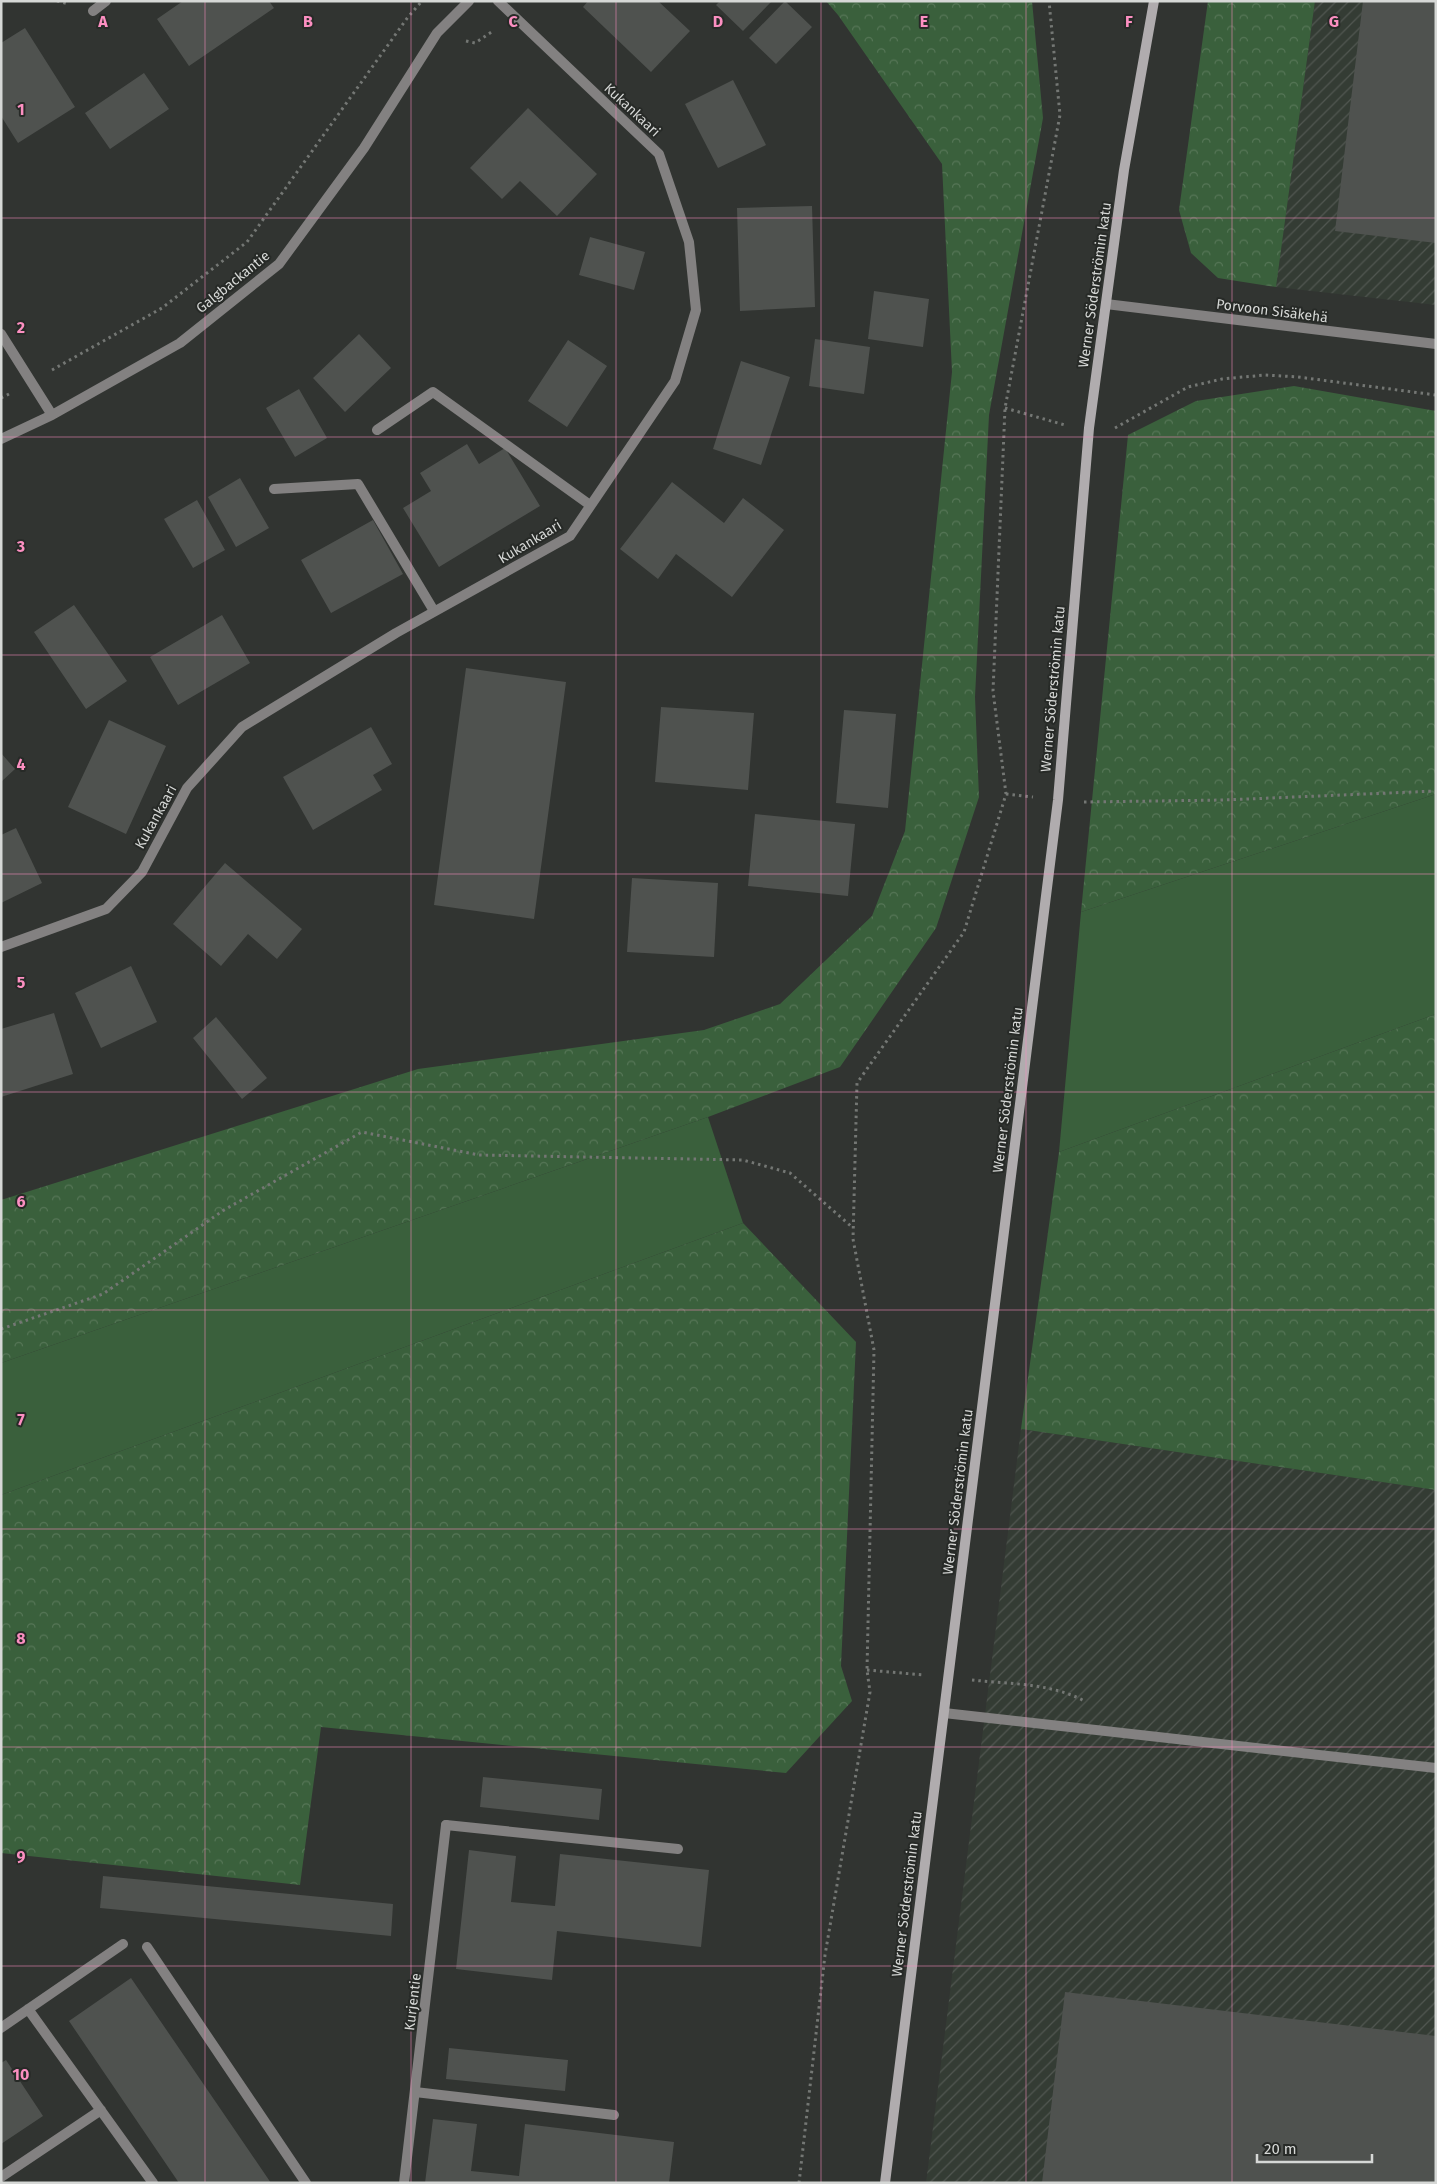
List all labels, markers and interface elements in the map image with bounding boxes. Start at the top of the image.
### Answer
text: A [97,12,108,31]
text: B [303,12,313,31]
text: C [508,12,518,31]
text: D [713,12,723,31]
text: E [920,12,928,31]
text: F [1125,12,1133,31]
text: G [1329,12,1339,31]
street label: Kukankaari [600,80,664,140]
text: 1 [17,100,25,119]
street label: Werner Söderströmin katu [1075,201,1115,369]
street label: Galgbackantie [193,247,273,317]
street label: Porvoon Sisäkehä [1215,296,1329,326]
text: 2 [17,318,25,337]
street label: Kukankaari [495,517,565,567]
text: 3 [16,537,25,556]
street label: Werner Söderströmin katu [1037,605,1069,773]
text: 4 [16,755,26,774]
street label: Kukankaari [131,782,181,852]
text: 5 [17,973,26,992]
street label: Werner Söderströmin katu [989,1006,1027,1174]
text: 6 [16,1192,26,1211]
street label: Werner Söderströmin katu [939,1408,977,1576]
text: 7 [17,1410,25,1429]
text: 8 [16,1629,26,1648]
street label: Werner Söderströmin katu [888,1810,926,1978]
text: 9 [17,1847,26,1866]
street label: Kurjentie [401,1972,425,2032]
text: 10 [13,2065,29,2084]
scale bar [1257,2132,1372,2164]
text: 20 m [1264,2140,1297,2158]

